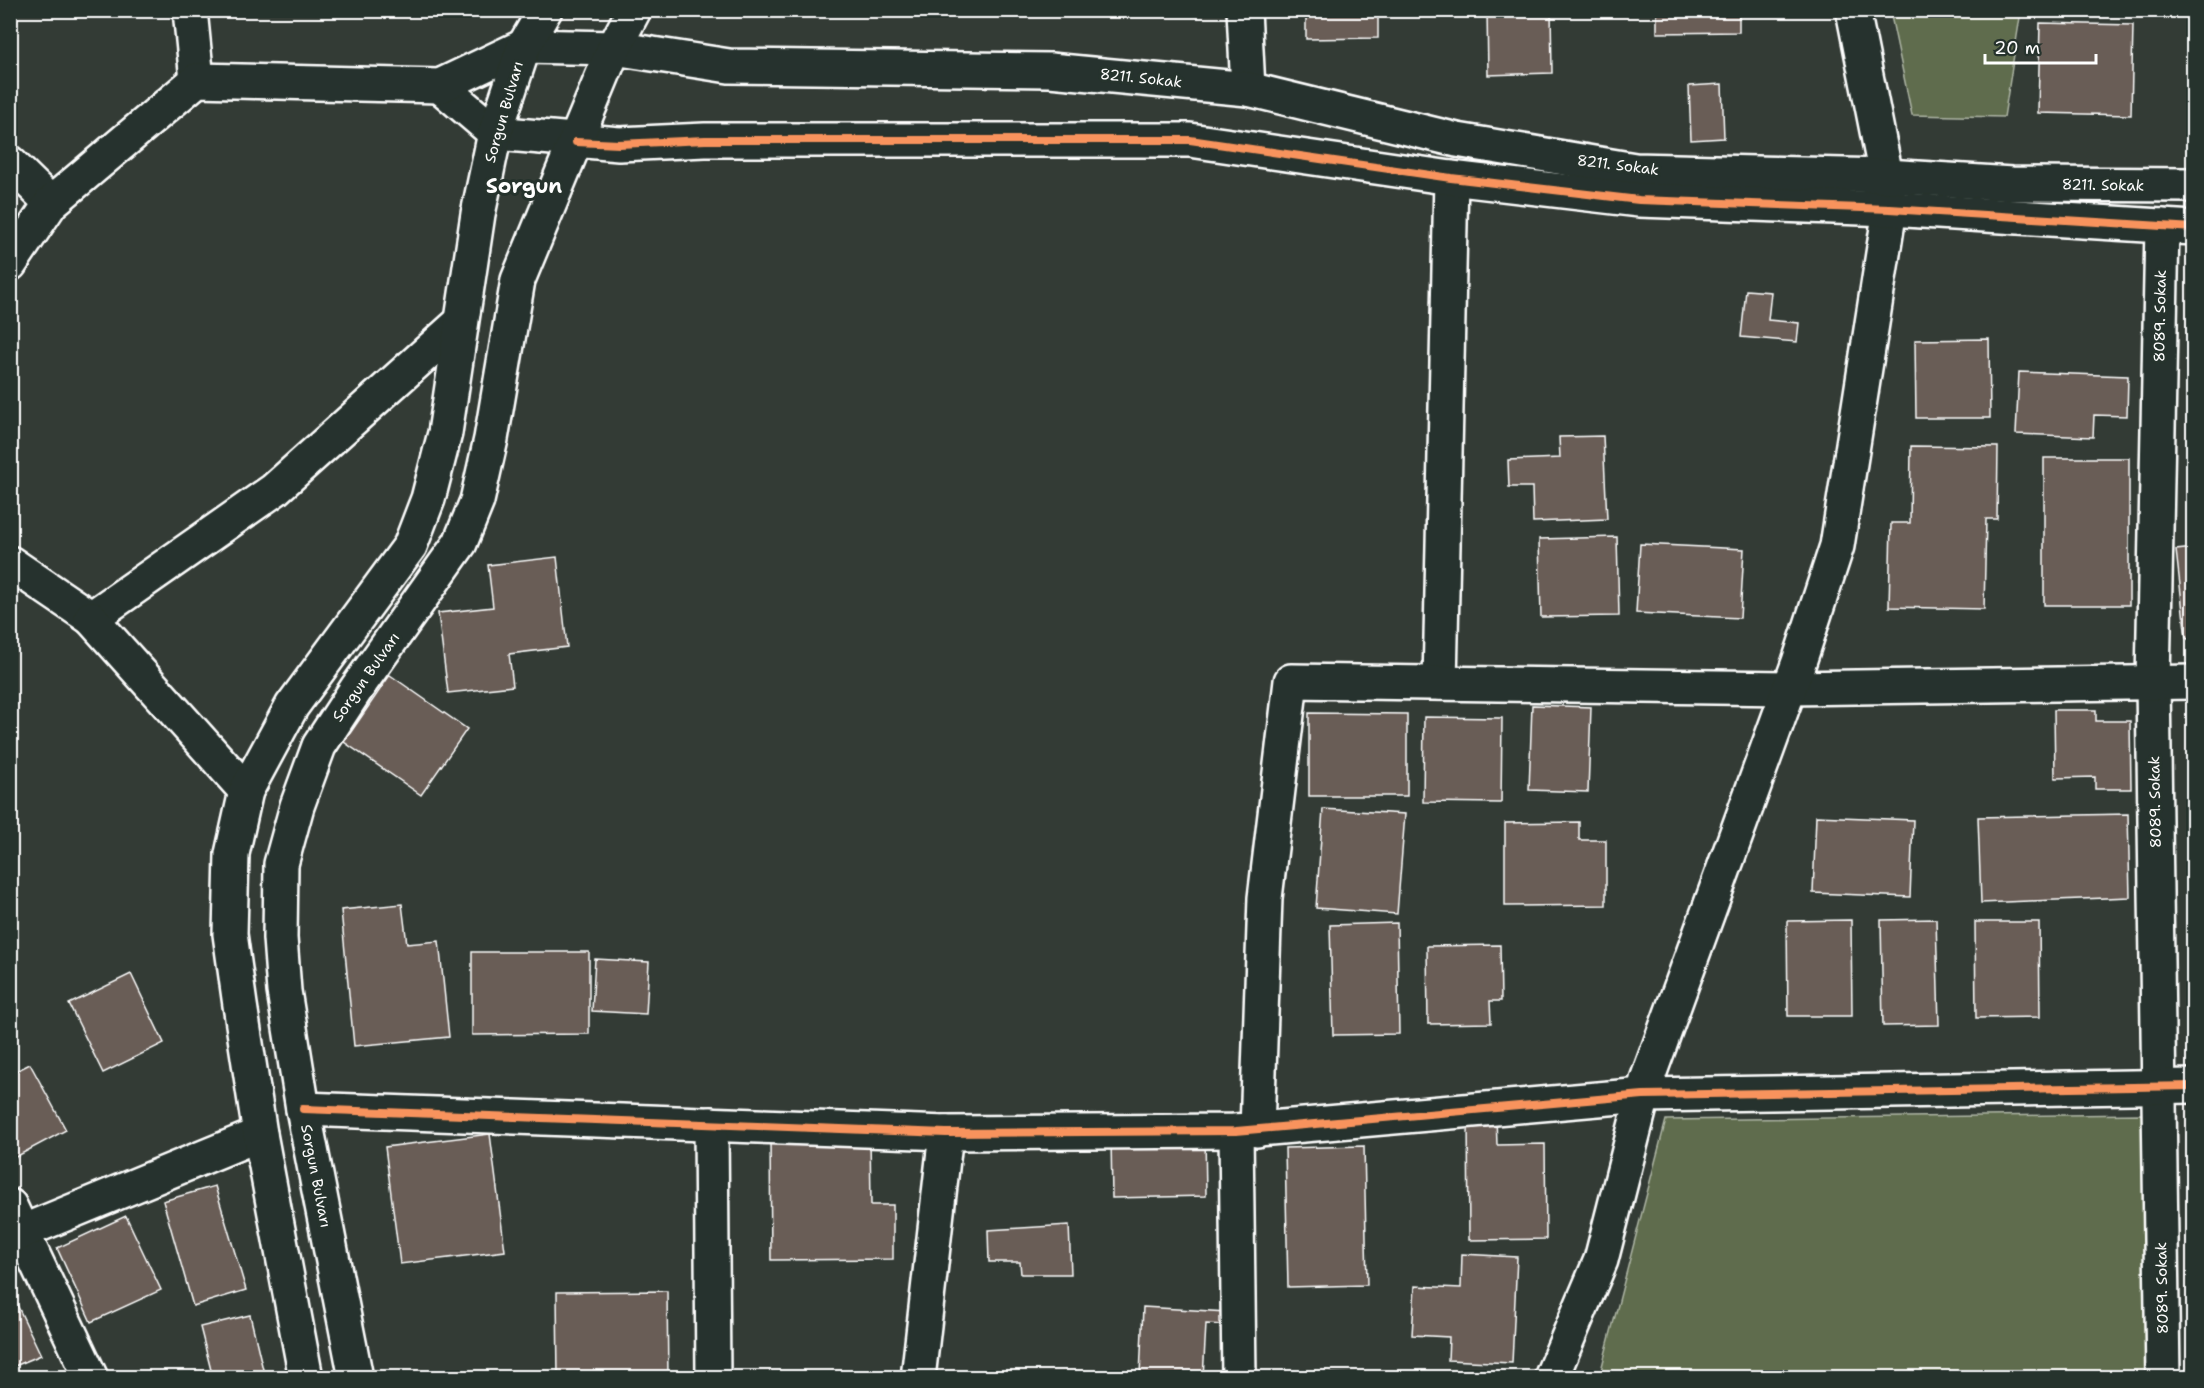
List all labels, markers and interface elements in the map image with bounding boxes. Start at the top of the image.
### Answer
scale bar [1985,27,2096,65]
text: 20 m [1994,36,2040,60]
street label: Sorgun Bulvarı [480,59,528,165]
street label: 8211. Sokak [1099,64,1183,92]
street label: 8211. Sokak [1576,150,1660,180]
district label: Sorgun [486,172,562,200]
street label: 8211. Sokak [2062,174,2144,196]
street label: 8089. Sokak [2149,270,2171,362]
street label: Sorgun Bulvarı [328,628,404,726]
street label: 8089. Sokak [2144,756,2166,848]
street label: Sorgun Bulvarı [296,1123,336,1229]
street label: 8089. Sokak [2151,1242,2173,1334]

